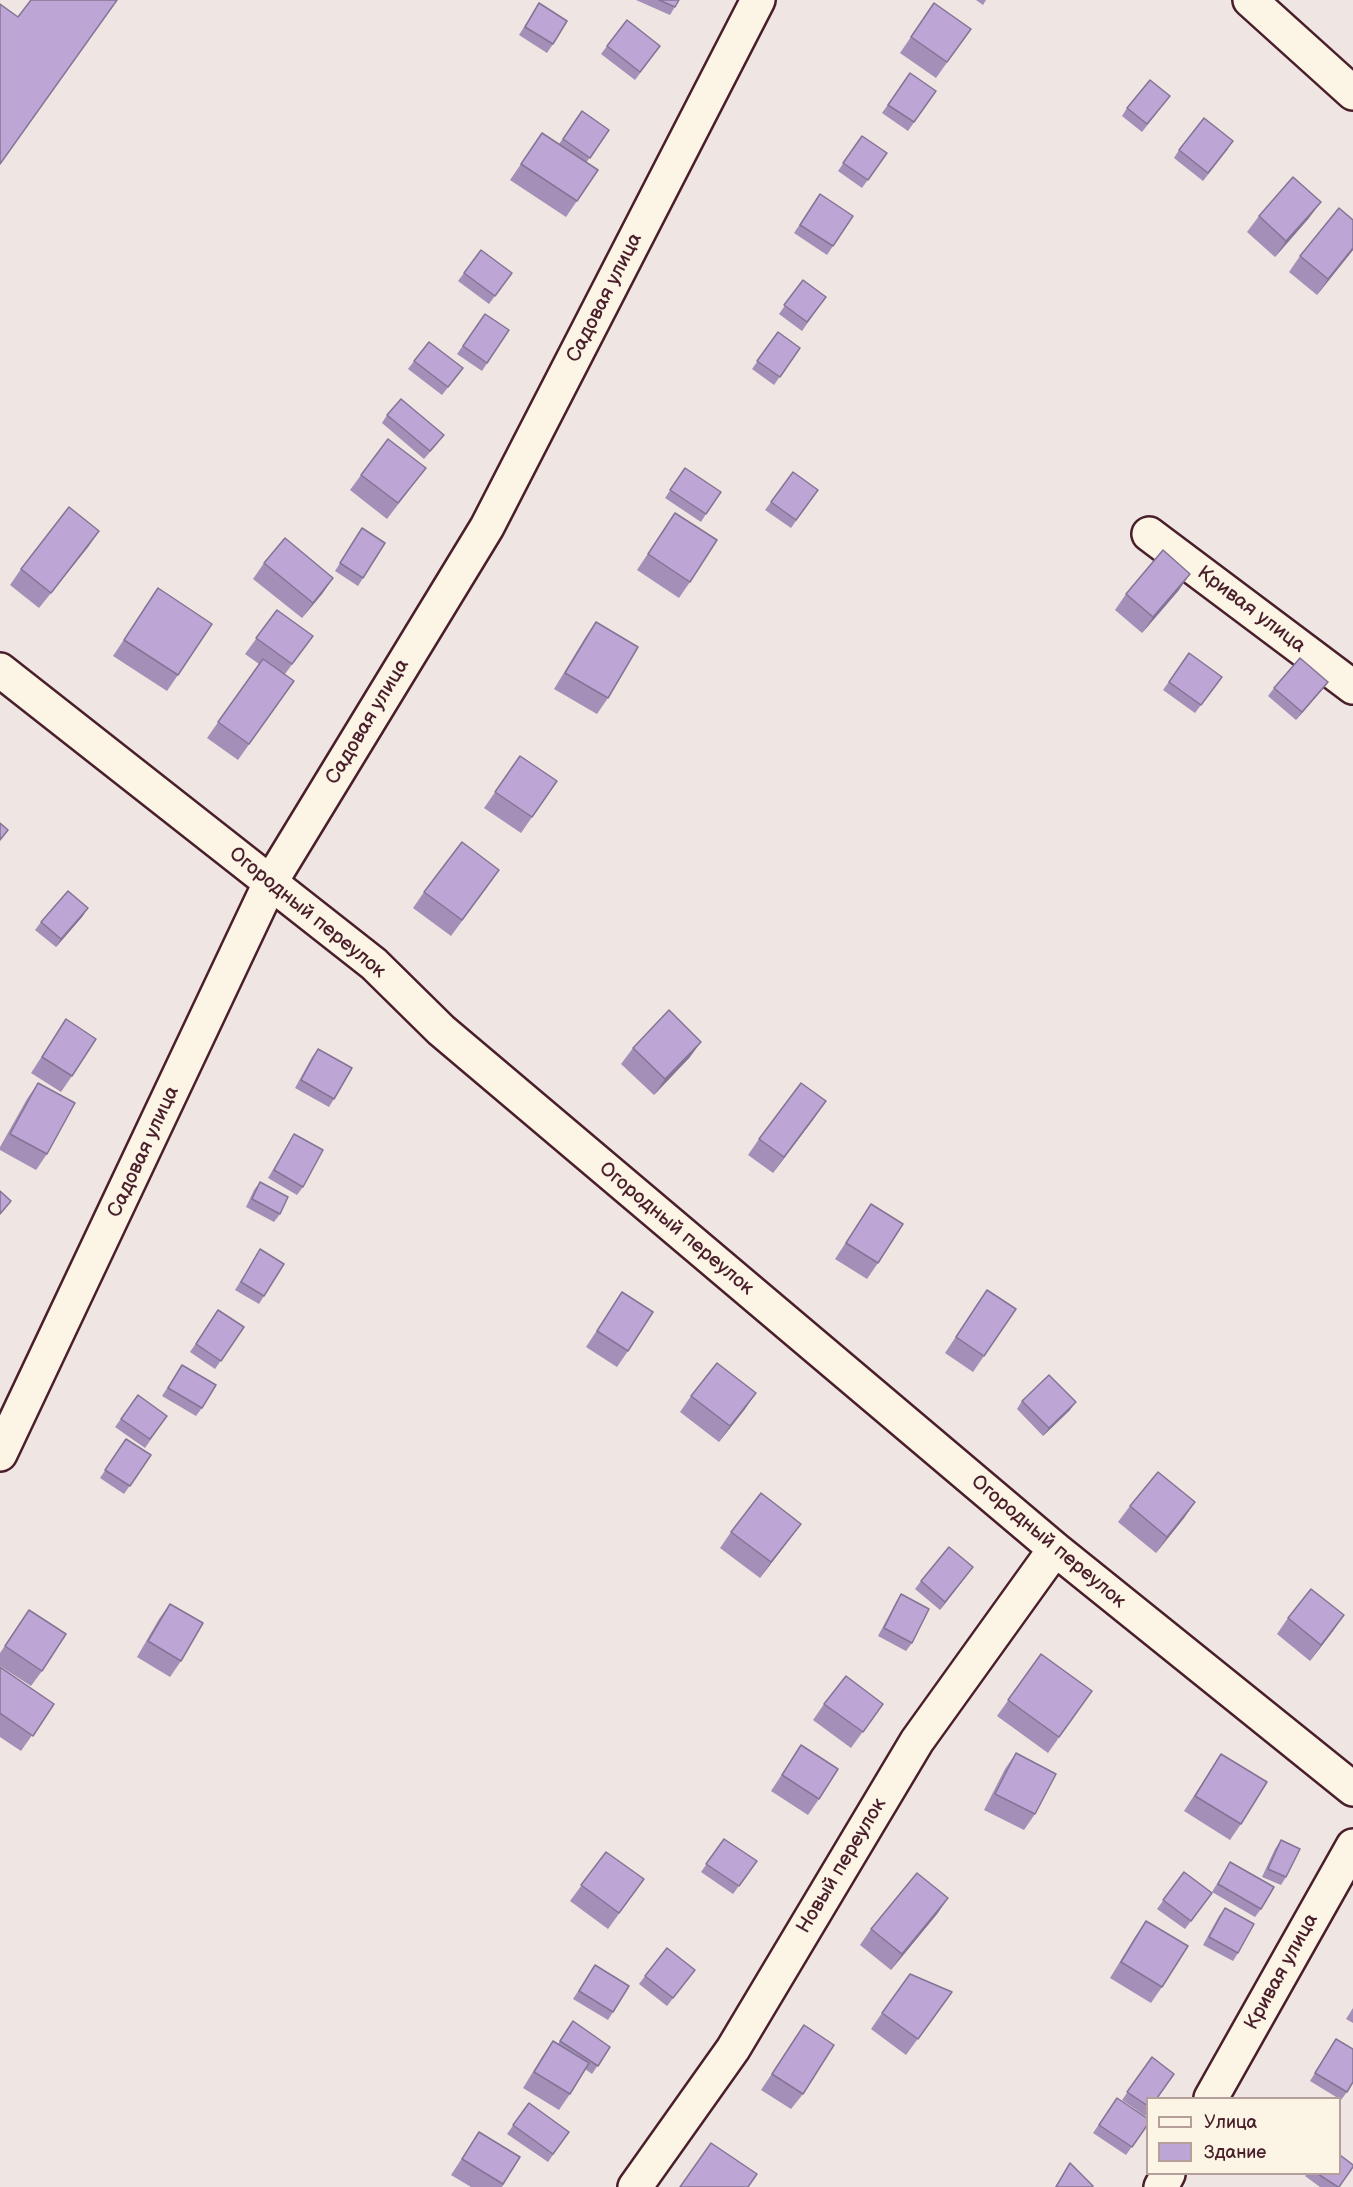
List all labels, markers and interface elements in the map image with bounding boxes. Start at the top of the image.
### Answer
street label: Садовая улица [562,229,648,367]
street label: Кривая улица [1192,561,1310,659]
street label: Садовая улица [321,655,415,789]
street label: Огородный переулок [224,842,390,984]
street label: Садовая улица [103,1083,185,1221]
street label: Огородный переулок [594,1157,758,1301]
street label: Огородный переулок [966,1470,1130,1614]
street label: Новый переулок [792,1794,892,1938]
street label: Кривая улица [1240,1910,1324,2034]
legend [1146,2097,1341,2175]
text: Улица [1204,2112,1257,2133]
text: Здание [1204,2142,1266,2163]

